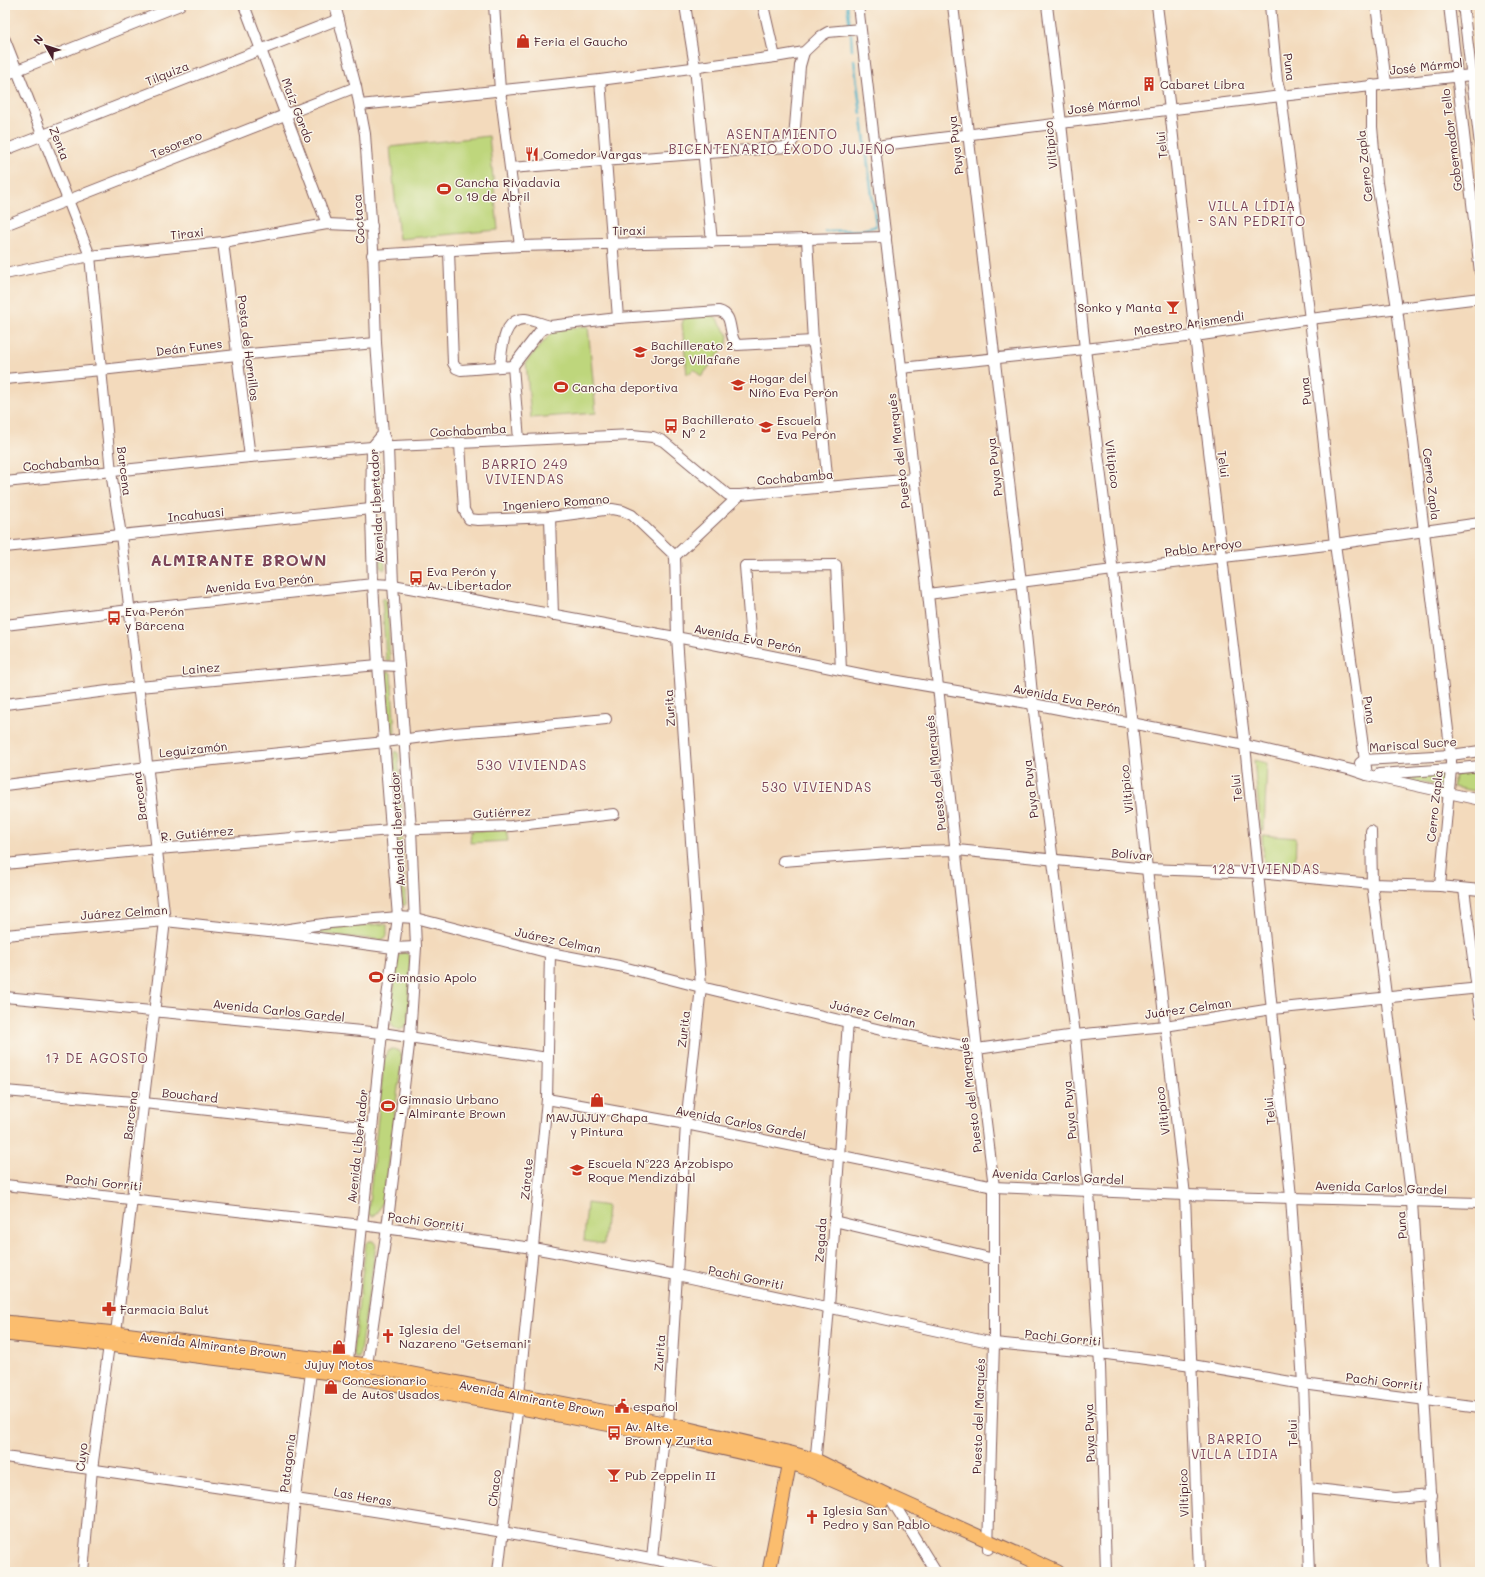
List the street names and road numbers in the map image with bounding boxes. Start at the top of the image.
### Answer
street label: Puna [1280,52,1300,82]
street label: José Mármol [1389,54,1463,78]
street label: Tilquiza [143,57,191,89]
street label: Maíz Gordo [278,75,318,145]
street label: Gobernador Tello [1437,88,1465,192]
street label: José Mármol [1067,93,1141,117]
street label: Puya Puya [943,115,967,175]
street label: Viltipico [1040,120,1060,170]
street label: Zenta [46,124,74,162]
street label: Tesorero [148,127,204,161]
street label: Cerro Zapla [1352,129,1376,203]
street label: Telui [1152,131,1170,159]
street label: Coctaca [348,193,368,245]
street label: Tiraxi [612,222,646,238]
street label: Tiraxi [169,223,205,243]
street label: Posta de Hornillos [235,294,263,402]
street label: Maestro Arismendi [1133,307,1245,339]
street label: Deán Funes [155,335,223,359]
street label: Puna [1296,376,1314,406]
street label: Puesto del Marqués [883,392,913,510]
street label: Cochabamba [429,420,507,440]
street label: Puya Puya [982,437,1006,497]
street label: Viltipico [1102,439,1124,489]
street label: Barcena [114,445,136,497]
street label: Cerro Zapla [1420,447,1444,521]
street label: Avenida Libertador [365,448,387,564]
street label: Telui [1214,449,1234,479]
street label: Cochabamba [22,452,100,474]
street label: Cochabamba [756,466,834,488]
street label: Ingeniero Romano [502,490,610,514]
street label: Incahuasi [167,503,225,525]
street label: Pablo Arroyo [1164,534,1242,560]
street label: Avenida Eva Perón [204,569,314,597]
street label: Avenida Eva Perón [693,620,803,656]
street label: Lainez [181,658,221,678]
street label: Avenida Eva Perón [1012,680,1122,716]
street label: Zurita [660,689,678,727]
street label: Puna [1360,695,1380,725]
street label: Puesto del Marqués [921,714,949,832]
street label: Mariscal Sucre [1369,733,1457,755]
street label: Leguizamón [158,737,228,761]
street label: Puya Puya [1018,759,1042,819]
street label: Viltipico [1116,764,1136,814]
street label: Cerro Zapla [1422,769,1446,843]
street label: Barcena [128,770,150,822]
street label: Avenida Libertador [386,771,408,887]
street label: Telui [1227,774,1245,802]
street label: Gutiérrez [473,802,532,822]
street label: R. Gutiérrez [160,822,234,844]
street label: Bolívar [1111,844,1153,864]
street label: Juárez Celman [80,901,168,923]
street label: Juárez Celman [514,923,602,957]
street label: Juárez Celman [1144,994,1232,1022]
street label: Avenida Carlos Gardel [212,995,346,1025]
street label: Juárez Celman [829,995,917,1031]
street label: Zurita [673,1010,693,1048]
street label: Puesto del Marqués [955,1036,985,1154]
street label: Puya Puya [1058,1080,1080,1140]
street label: Bouchard [161,1084,219,1106]
street label: Viltipico [1151,1086,1173,1136]
street label: Avenida Libertador [343,1088,371,1204]
street label: Barcena [119,1089,141,1141]
street label: Telui [1260,1097,1278,1125]
street label: Avenida Carlos Gardel [674,1102,808,1142]
street label: Zárate [516,1157,536,1201]
street label: Avenida Carlos Gardel [991,1165,1125,1187]
street label: Pachi Gorriti [65,1170,143,1194]
street label: Avenida Carlos Gardel [1315,1177,1447,1197]
street label: Pachi Gorriti [387,1208,465,1234]
street label: Puna [1392,1210,1410,1240]
street label: Zegada [810,1217,830,1263]
street label: Pachi Gorriti [707,1261,785,1293]
street label: Pachi Gorriti [1024,1325,1102,1349]
street label: Avenida Almirante Brown [139,1328,287,1362]
street label: Zurita [650,1334,668,1372]
street label: Puesto del Marqués [968,1358,988,1474]
street label: Pachi Gorriti [1345,1368,1423,1394]
street label: Avenida Almirante Brown [458,1376,606,1420]
street label: Puya Puya [1080,1403,1098,1463]
street label: Telui [1284,1419,1300,1447]
street label: Patagonia [275,1433,299,1493]
street label: Cuyo [71,1442,91,1472]
street label: Viltipico [1174,1468,1192,1518]
street label: Chaco [484,1469,504,1507]
street label: Las Heras [333,1483,393,1509]

